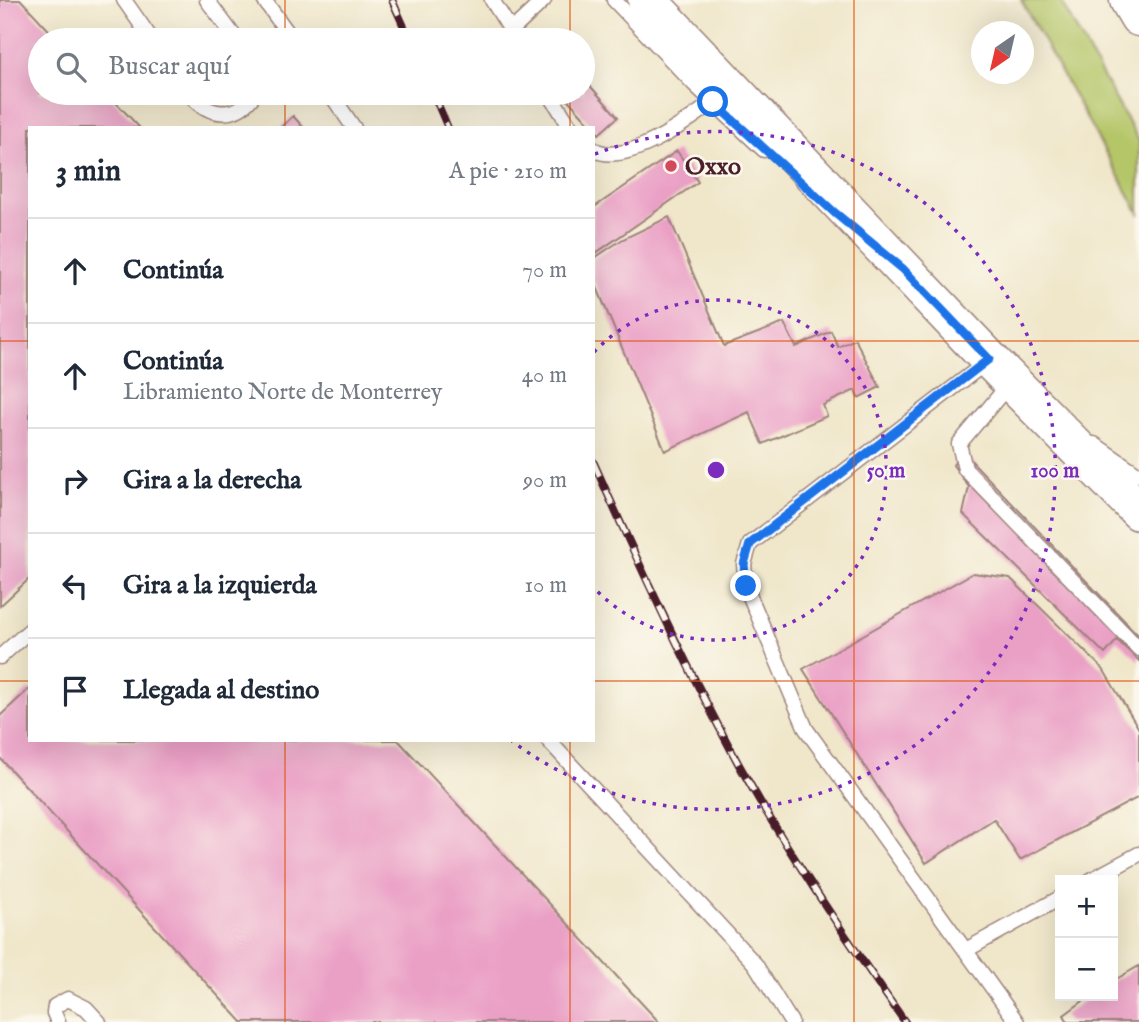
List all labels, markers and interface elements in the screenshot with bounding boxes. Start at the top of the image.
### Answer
north arrow [971,21,1034,84]
search box [28,28,595,105]
icon: search [52,48,90,86]
text: Buscar aquí [108,50,230,83]
route start [697,86,728,117]
place label: Oxxo [685,152,741,183]
text: 3 min [56,153,121,191]
text: A pie · 210 m [449,157,567,186]
marker: Oxxo [663,158,679,174]
icon: ahead [56,252,94,290]
text: Continúa [123,254,224,287]
text: 70 m [522,256,567,285]
text: Continúa [123,345,224,378]
icon: ahead [56,357,94,395]
text: 40 m [522,361,567,390]
text: Libramiento Norte de Monterrey [123,378,442,407]
centre of rings [704,458,728,482]
text: 50 m [867,458,906,485]
text: 100 m [1030,458,1080,485]
icon: right [56,462,94,500]
text: Gira a la derecha [123,464,302,497]
text: 90 m [523,466,567,495]
icon: left [56,567,94,605]
text: Gira a la izquierda [123,569,317,602]
route end [730,570,761,601]
text: 10 m [524,571,567,600]
icon: arrive [56,672,94,710]
text: Llegada al destino [123,674,319,707]
map controls [1055,875,1118,1001]
button: + [1055,875,1118,938]
button: − [1055,938,1118,1001]

